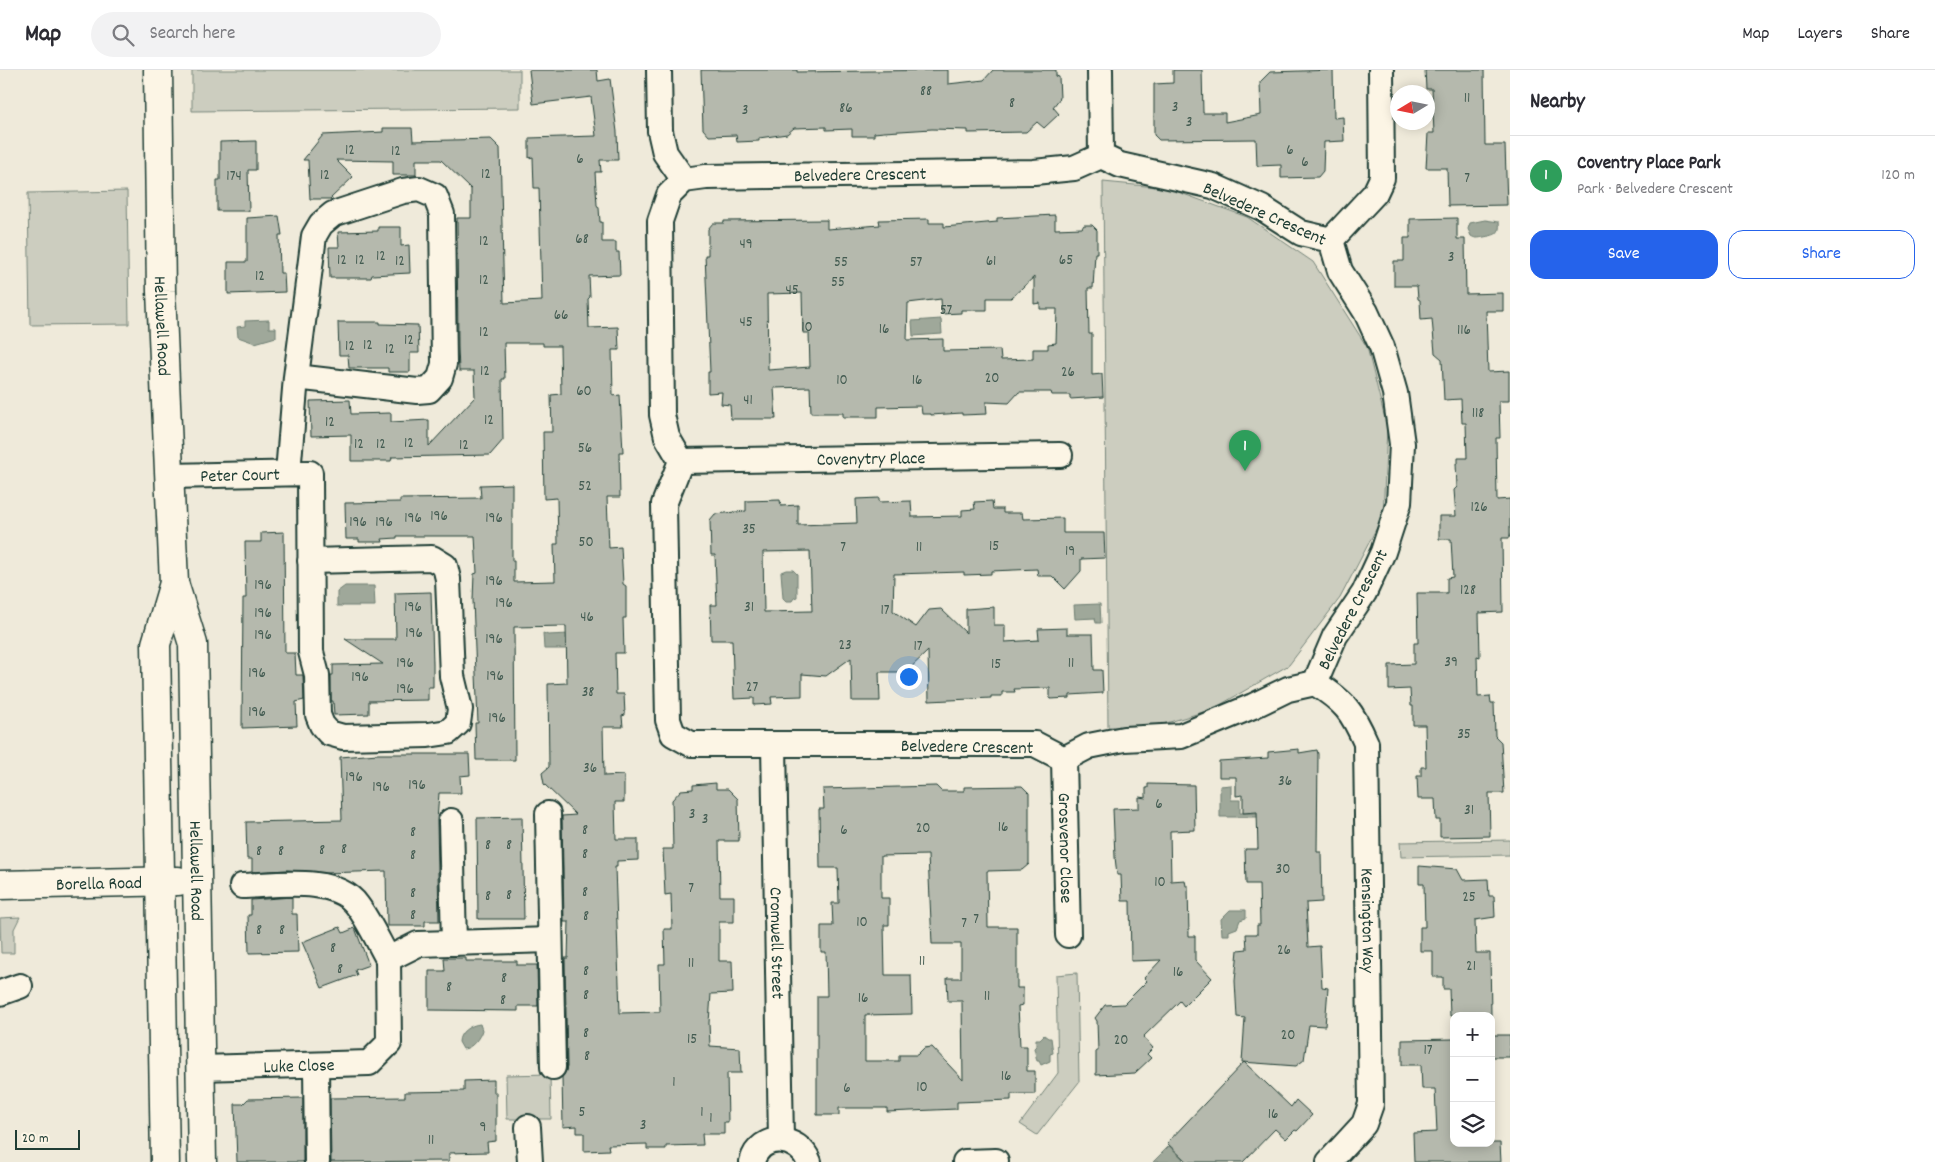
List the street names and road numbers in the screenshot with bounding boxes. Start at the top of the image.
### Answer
street label: Belvedere Crescent [794,163,927,190]
street label: Belvedere Crescent [1198,177,1330,254]
street label: Hellawell Road [146,276,175,377]
street label: Covenytry Place [816,447,926,474]
street label: Peter Court [200,464,280,490]
street label: Belvedere Crescent [1313,545,1396,675]
street label: Belvedere Crescent [901,735,1034,762]
street label: Grosvenor Close [1050,792,1077,904]
street label: Hellawell Road [181,821,208,921]
street label: Kensington Way [1353,868,1379,974]
street label: Borella Road [56,872,142,899]
street label: Cromwell Street [762,887,789,1000]
street label: Luke Close [263,1054,335,1081]

